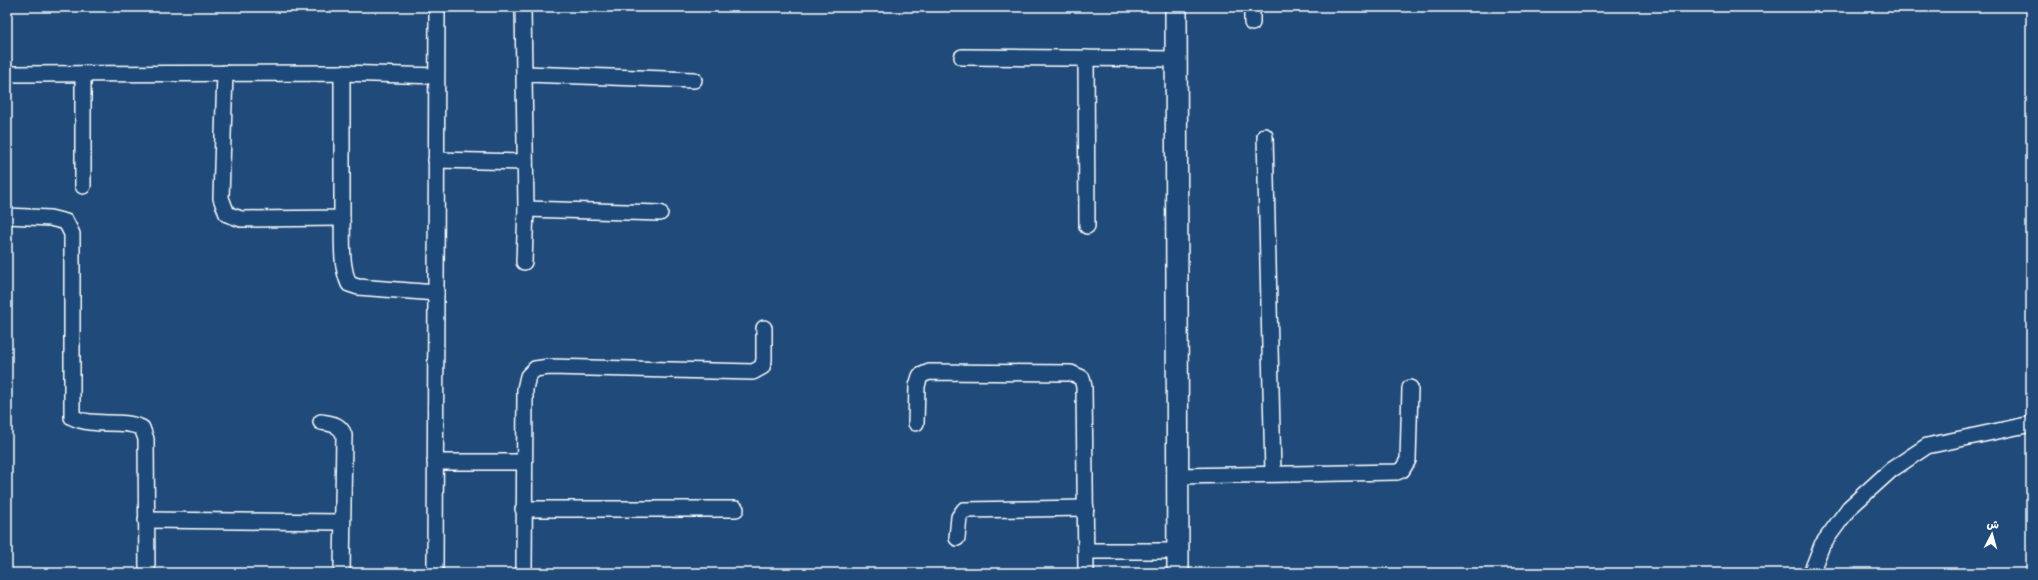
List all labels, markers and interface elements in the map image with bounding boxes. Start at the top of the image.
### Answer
north arrow [1972,514,2012,554]
text: ش [1986,516,2000,532]

